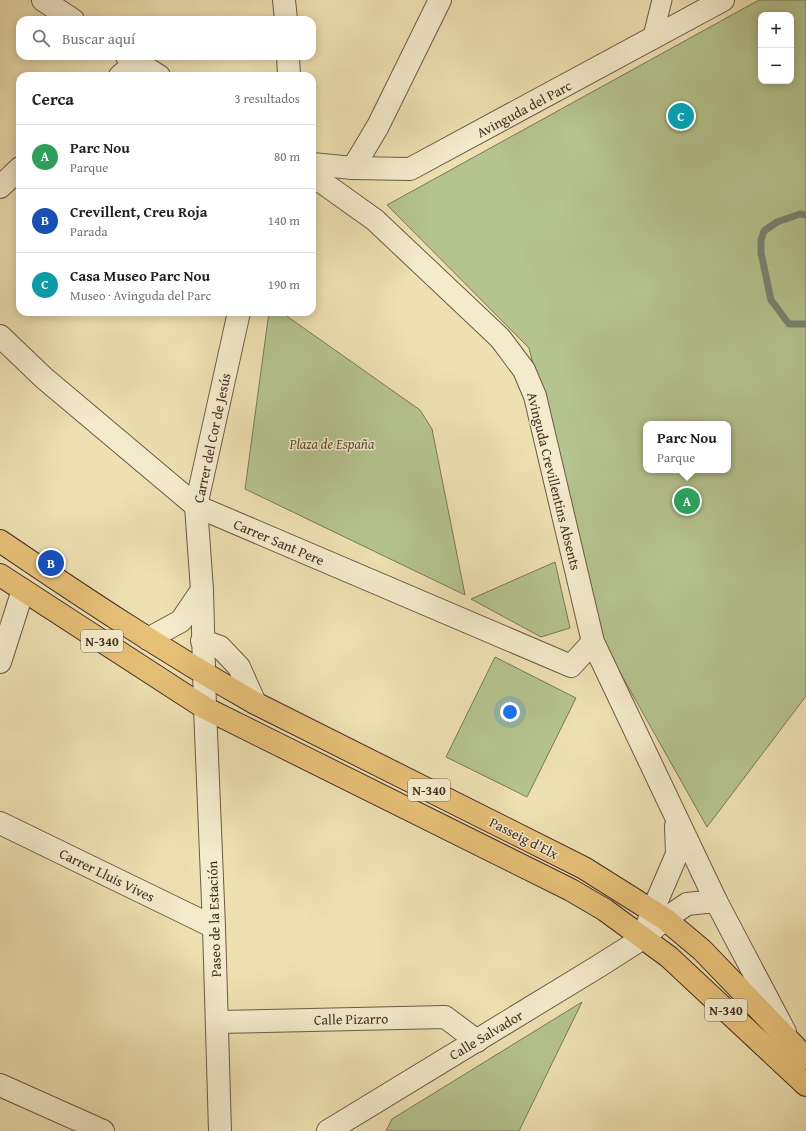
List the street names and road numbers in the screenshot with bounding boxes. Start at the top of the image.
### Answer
street label: Avinguda del Parc [473,75,575,143]
street label: Carrer del Cor de Jesús [188,371,236,505]
street label: Avinguda Crevillentins Absents [522,390,586,572]
street label: Carrer Sant Pere [231,514,328,570]
road number: N-340 [81,630,123,652]
road number: N-340 [408,779,450,801]
street label: Passeig d'Elx [486,812,563,864]
street label: Carrer Lluis Vives [56,843,158,907]
street label: Paseo de la Estación [202,860,226,978]
road number: N-340 [705,999,747,1021]
street label: Calle Salvador [445,1005,527,1065]
street label: Calle Pizarro [314,1008,388,1030]

